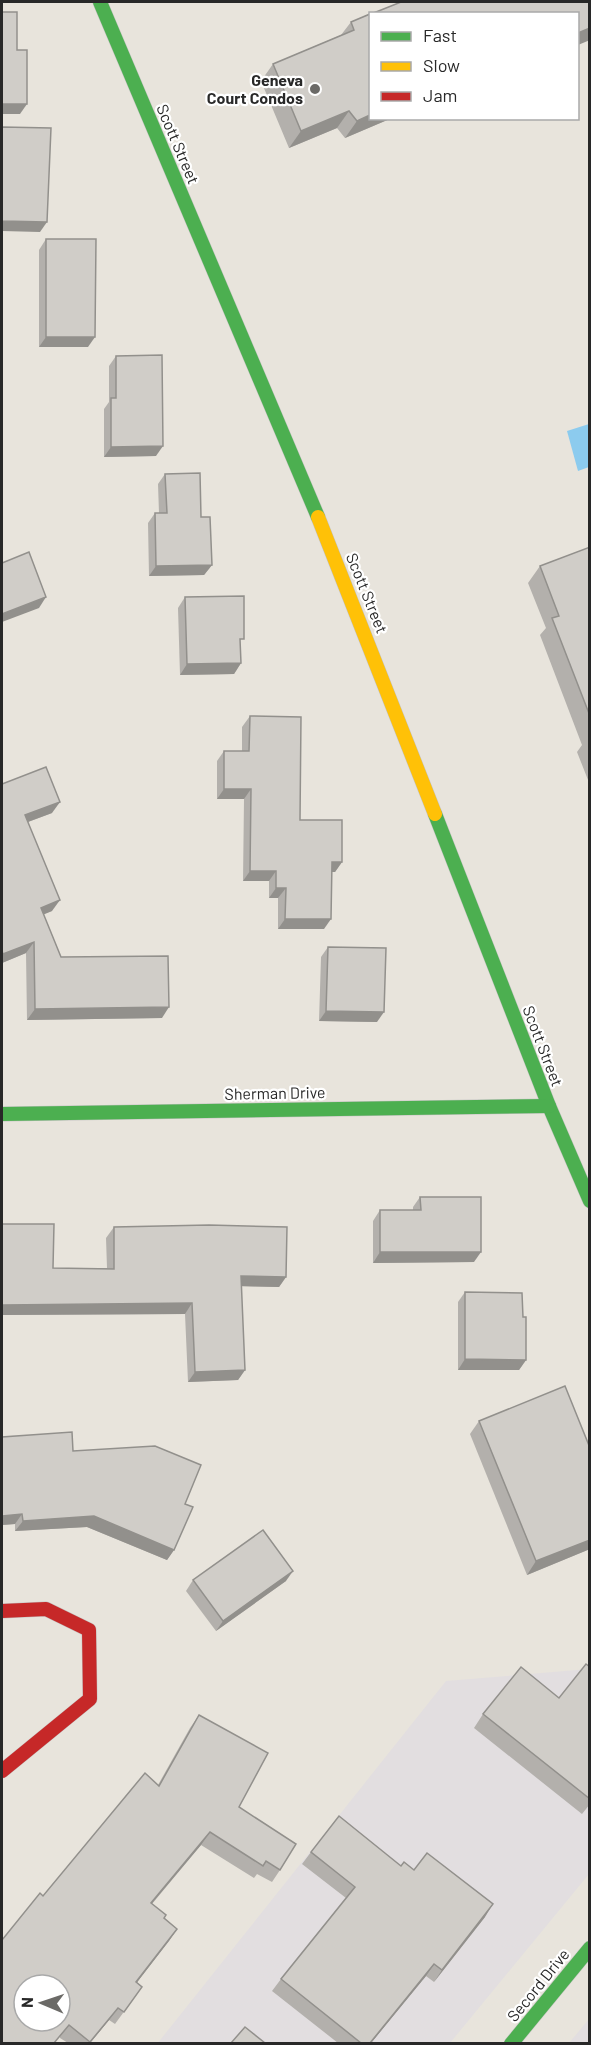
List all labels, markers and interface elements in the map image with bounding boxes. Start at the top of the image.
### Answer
legend [369,12,579,120]
text: Fast [423,24,457,46]
text: Slow [423,54,460,76]
place label: Geneva Court Condos [207,70,303,107]
marker: Geneva Court Condos [308,82,322,96]
text: Jam [423,84,457,106]
street label: Scott Street [153,101,204,187]
street label: Scott Street [343,550,392,636]
street label: Scott Street [519,1003,568,1089]
street label: Sherman Drive [224,1082,326,1103]
street label: Secord Drive [502,1944,573,2025]
north arrow [12,1973,72,2033]
text: N [17,1997,36,2008]

